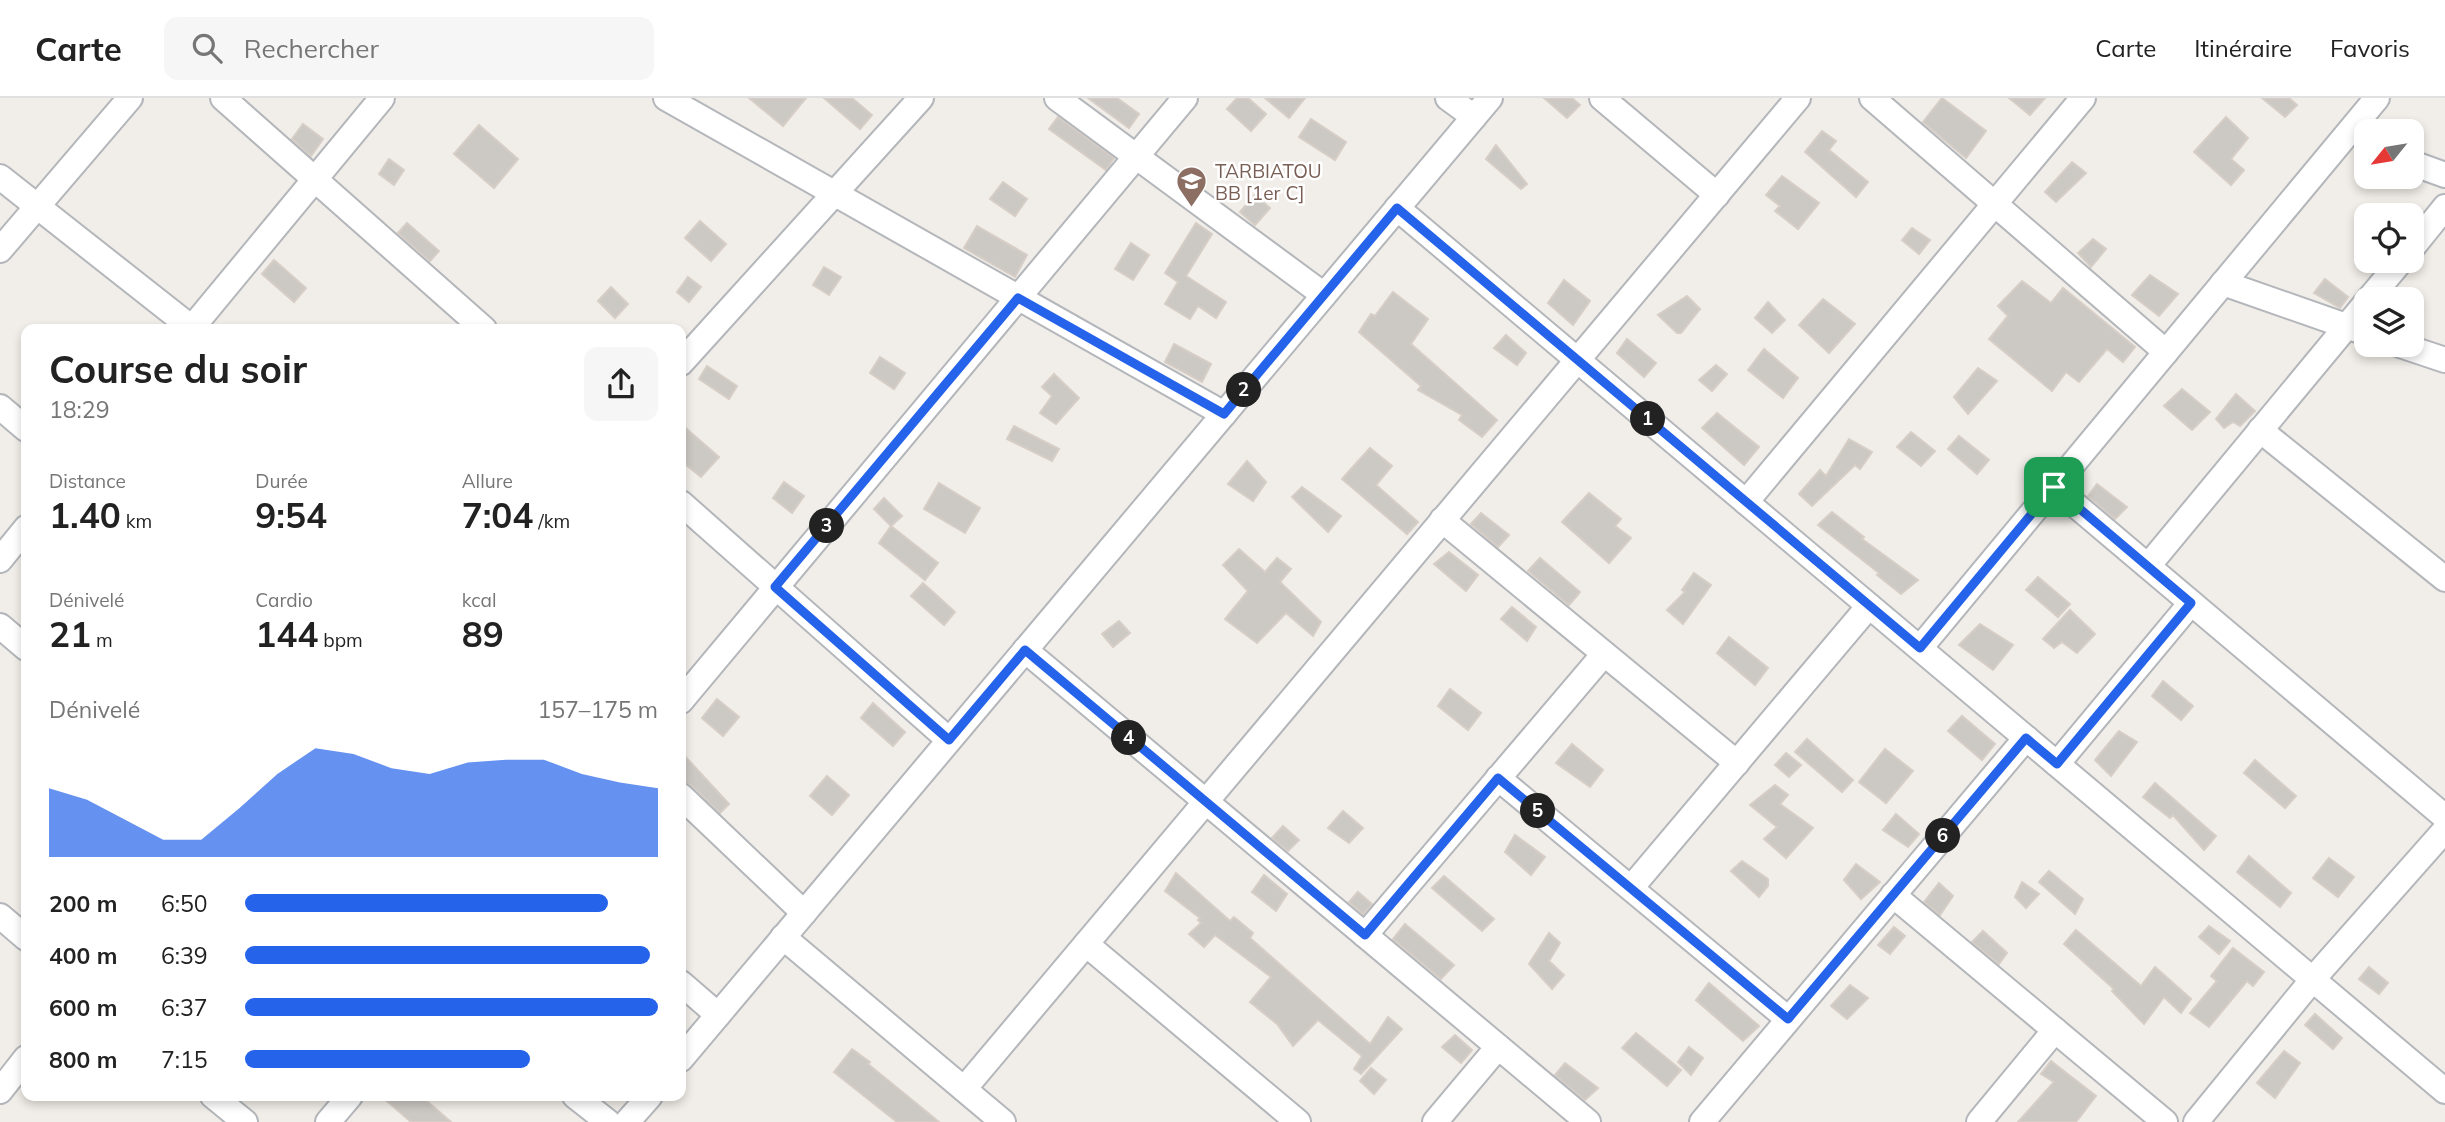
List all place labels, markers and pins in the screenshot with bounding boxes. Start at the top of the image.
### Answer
place label: TARBIATOU BB [1er C] [1215,159,1322,205]
school or university icon: TARBIATOU BB [1er C] [1175,165,1209,209]
pin: 2 [1226,372,1262,408]
pin: 1 [1630,402,1666,436]
pin [2024,457,2084,517]
pin: 3 [810,508,844,544]
pin: 4 [1112,720,1146,756]
pin: 5 [1520,794,1556,828]
pin: 6 [1926,818,1960,854]

